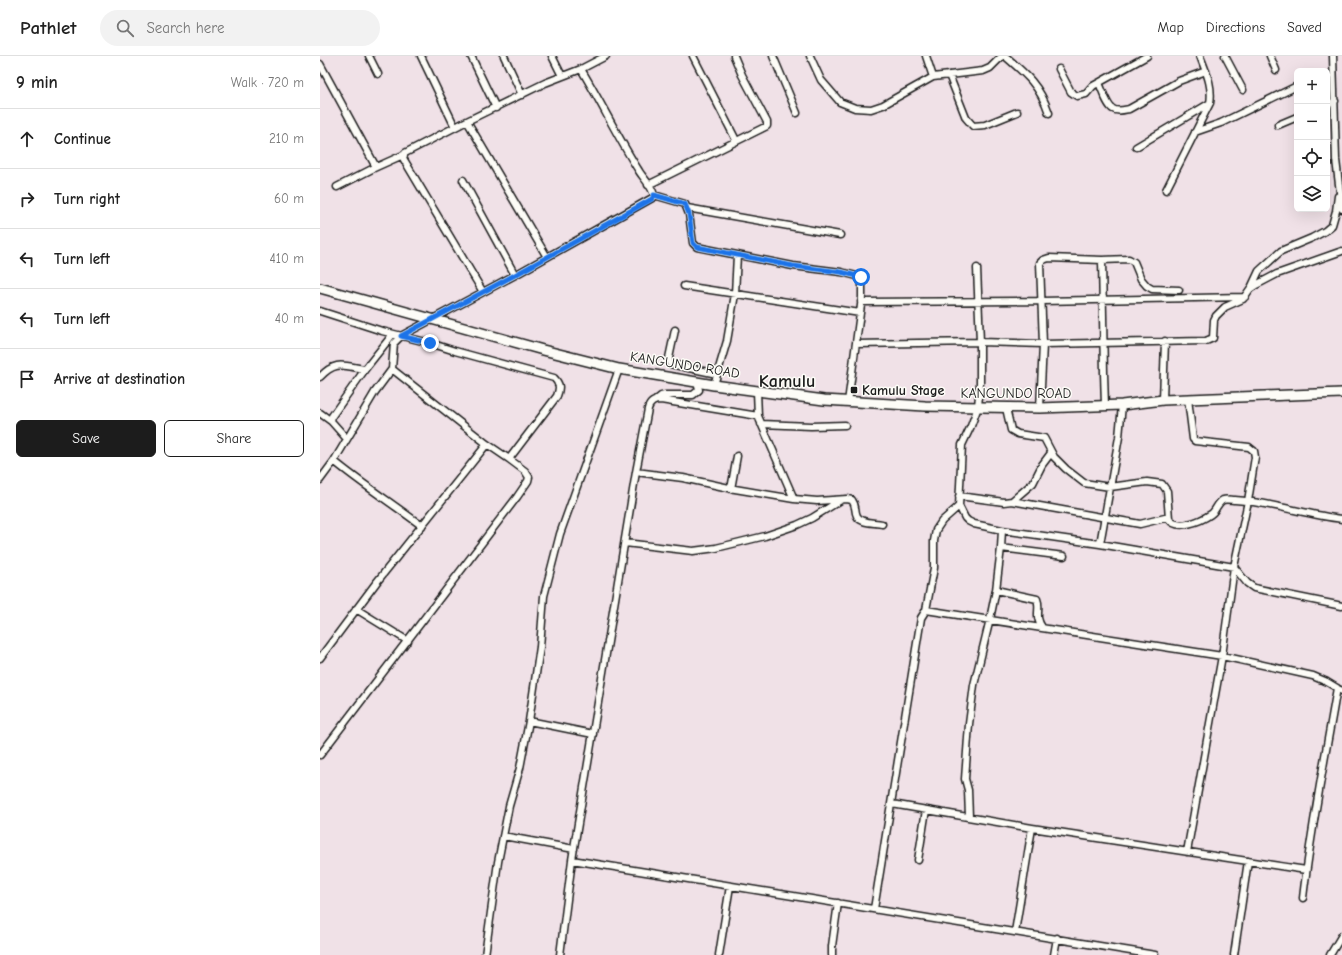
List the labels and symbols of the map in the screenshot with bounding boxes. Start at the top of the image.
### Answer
route start [852,268,870,286]
route end [421,334,439,352]
street label: KANGUNDO ROAD [629,348,741,382]
district label: Kamulu [759,371,815,392]
place label: Kamulu Stage [862,382,945,399]
marker: Kamulu Stage [849,385,859,395]
street label: KANGUNDO ROAD [961,385,1072,402]

